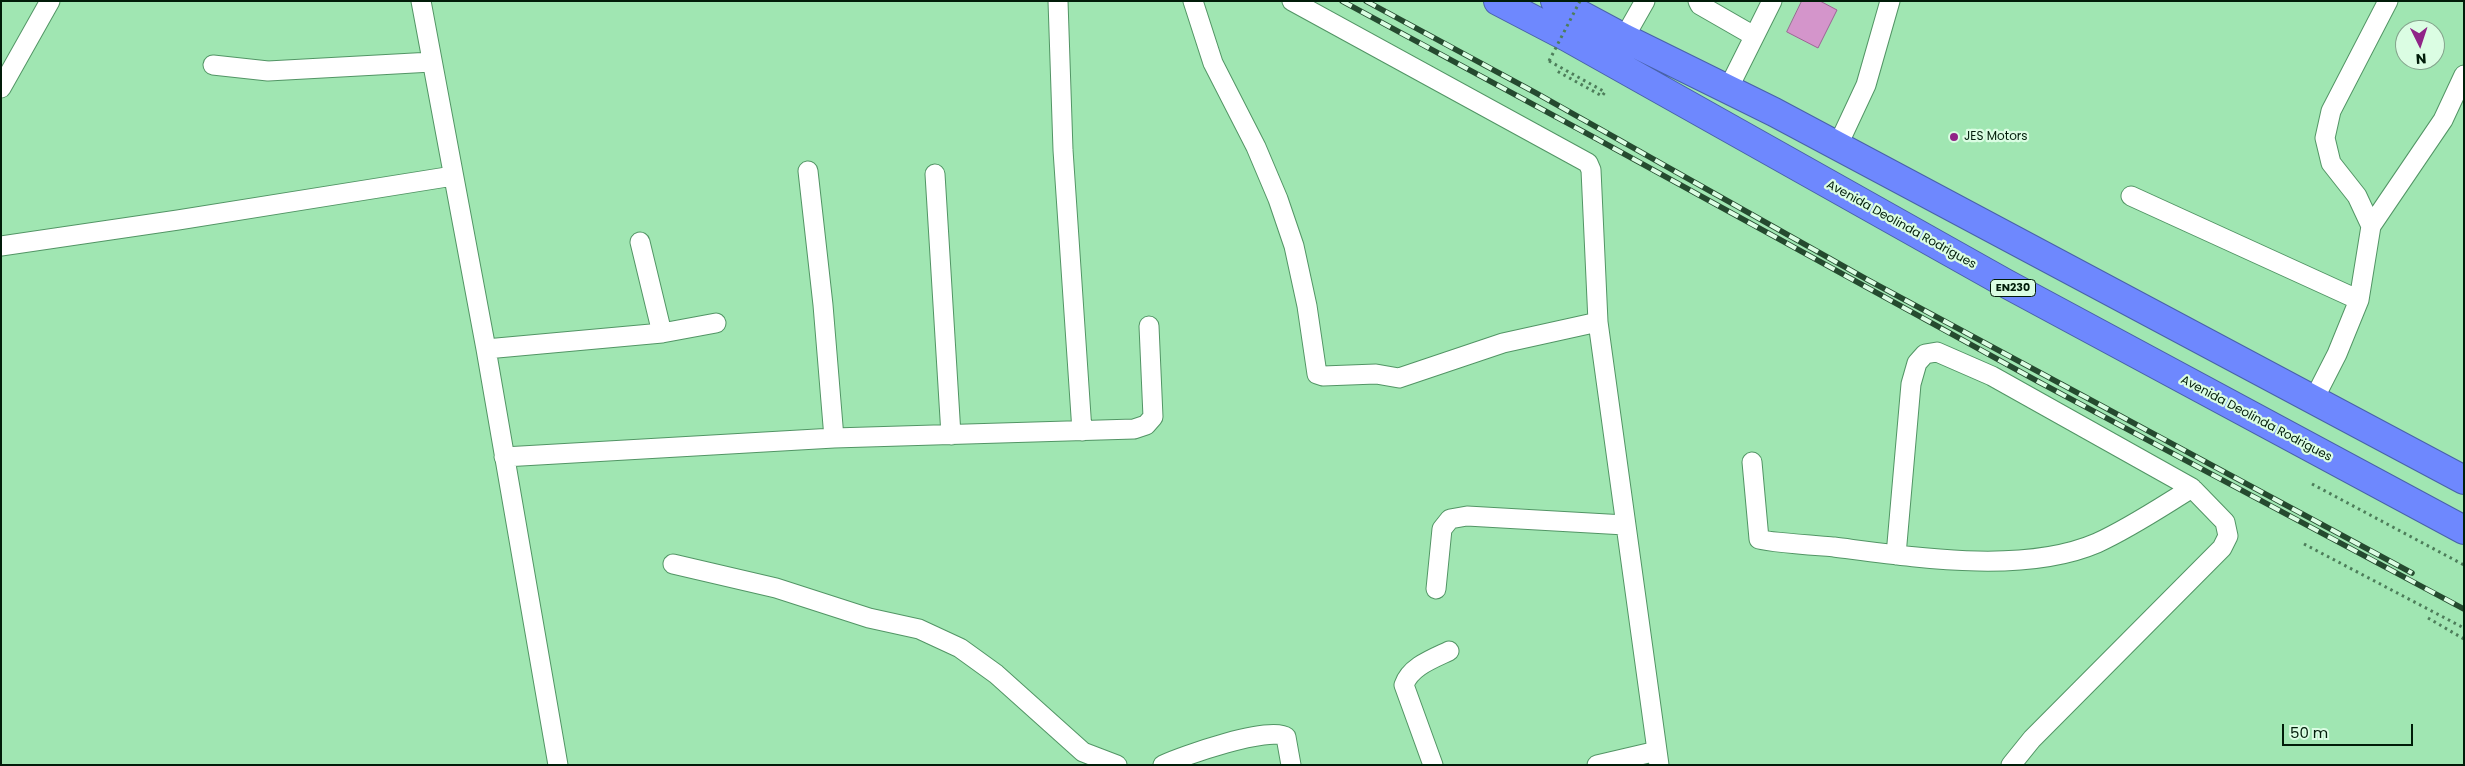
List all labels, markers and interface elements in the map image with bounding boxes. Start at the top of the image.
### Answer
north arrow [2395,20,2445,70]
text: N [2415,49,2427,69]
place label: JES Motors [1964,130,2028,144]
marker: JES Motors [1948,131,1960,143]
street label: Avenida Deolinda Rodrigues [1824,178,1978,272]
road number: EN230 [1990,280,2036,296]
street label: Avenida Deolinda Rodrigues [2178,373,2334,465]
scale bar [2285,714,2416,746]
text: 50 m [2290,722,2328,743]

